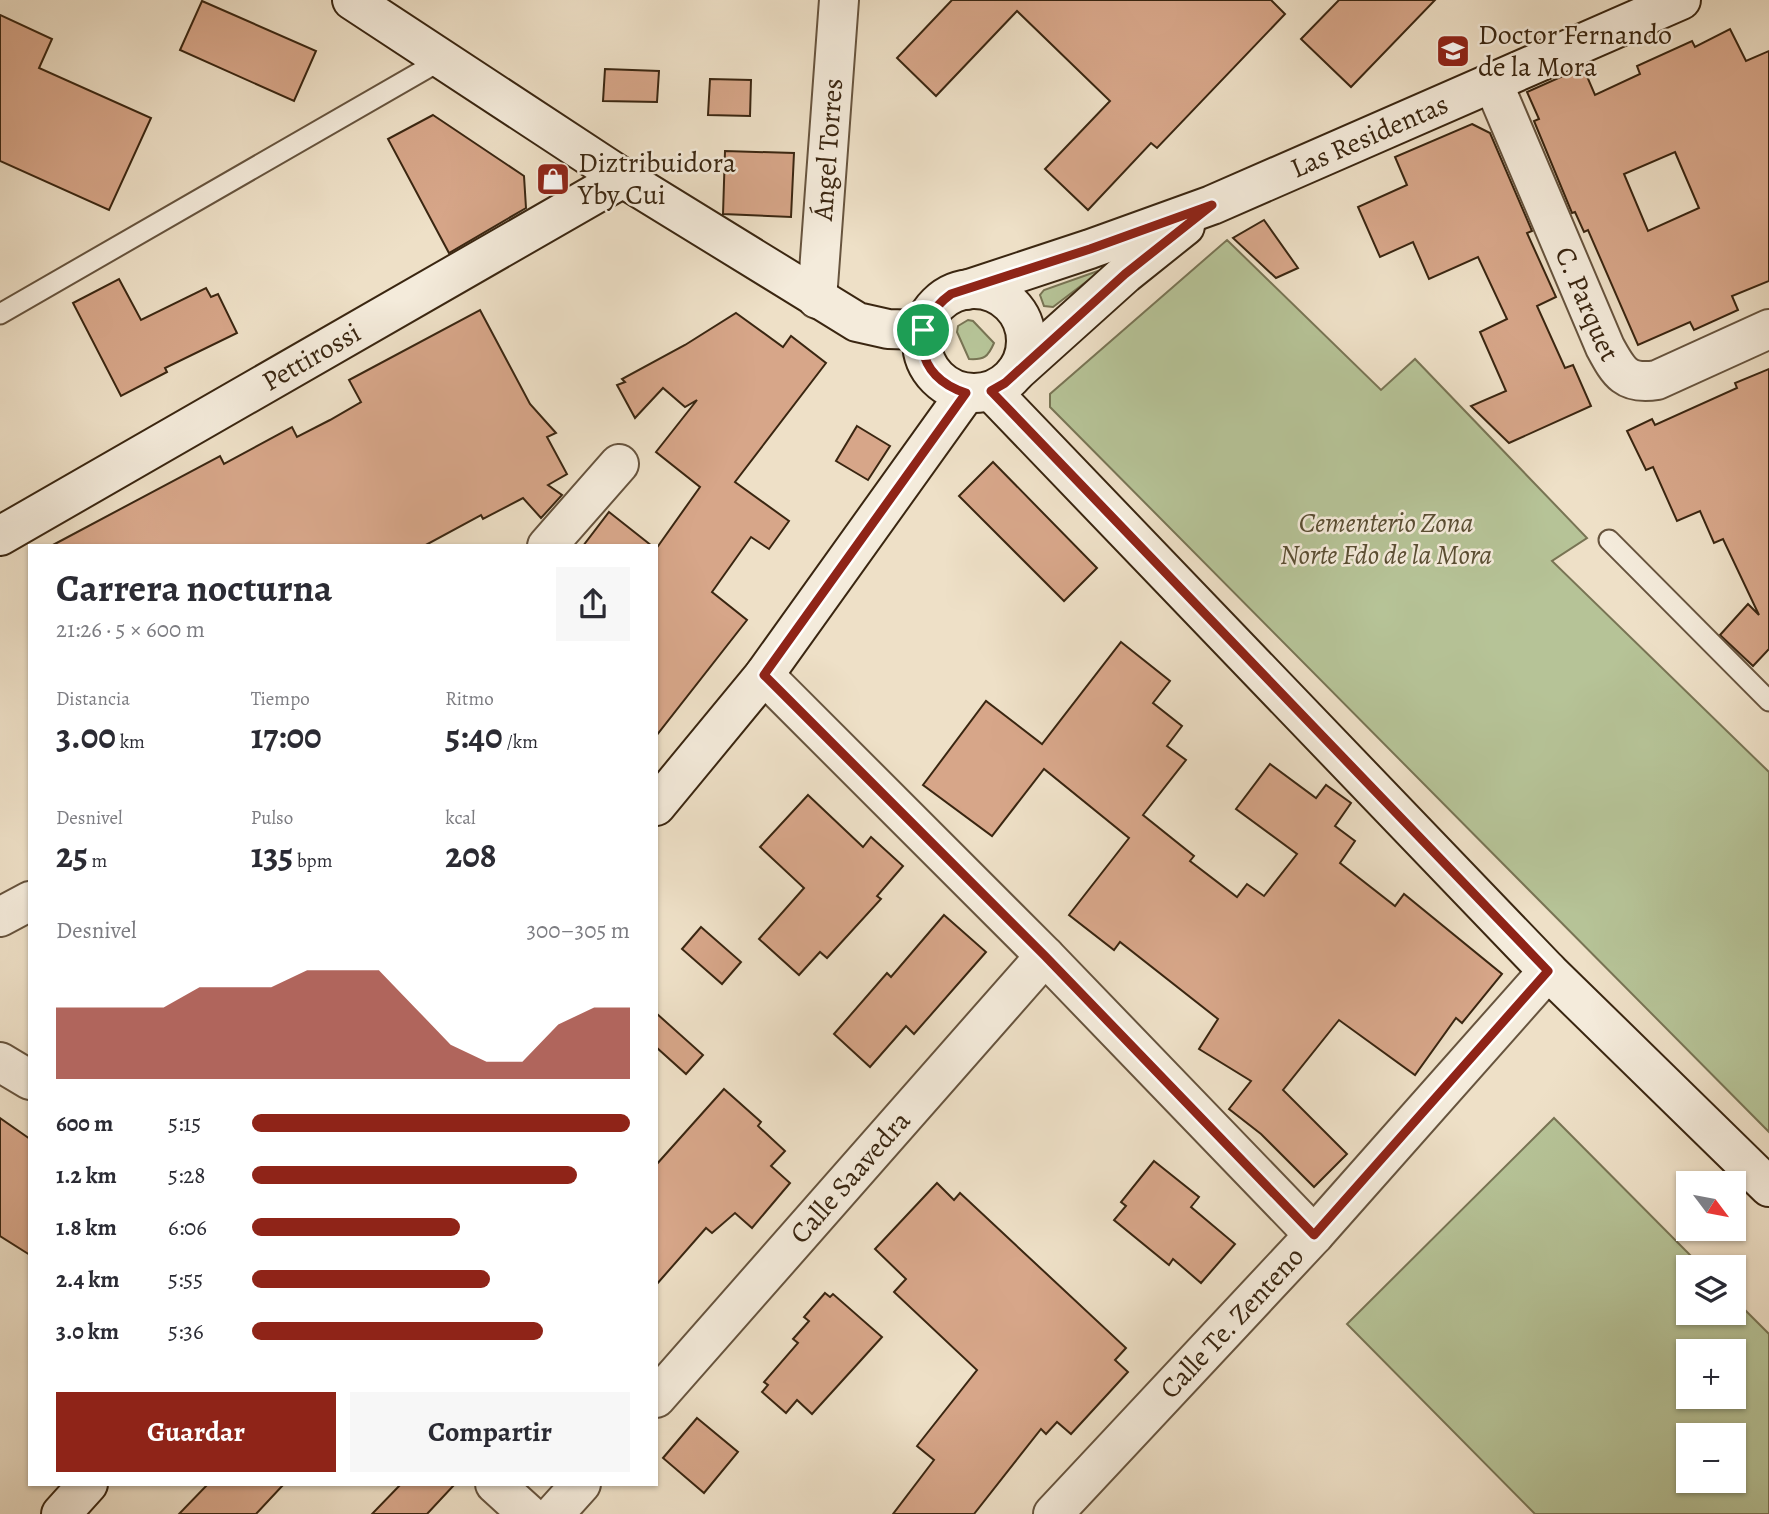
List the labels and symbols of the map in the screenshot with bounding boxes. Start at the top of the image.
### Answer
place label: Doctor Fernando de la Mora [1478,16,1672,86]
school or university icon: Doctor Fernando de la Mora [1434,32,1472,70]
street label: Ángel Torres [804,77,852,223]
street label: Las Residentas [1284,85,1454,187]
place label: Diztribuidora Yby Cui [577,144,736,214]
shop icon: Diztribuidora Yby Cui [534,160,572,198]
street label: C. Parquet [1546,241,1628,368]
pin [893,300,953,360]
street label: Pettirossi [255,314,368,401]
park label: Cementerio Zona Norte Fdo de la Mora [1280,504,1492,574]
street label: Calle Saavedra [781,1103,919,1252]
north arrow [1676,1171,1746,1241]
street label: Calle Te. Zenteno [1151,1238,1313,1407]

